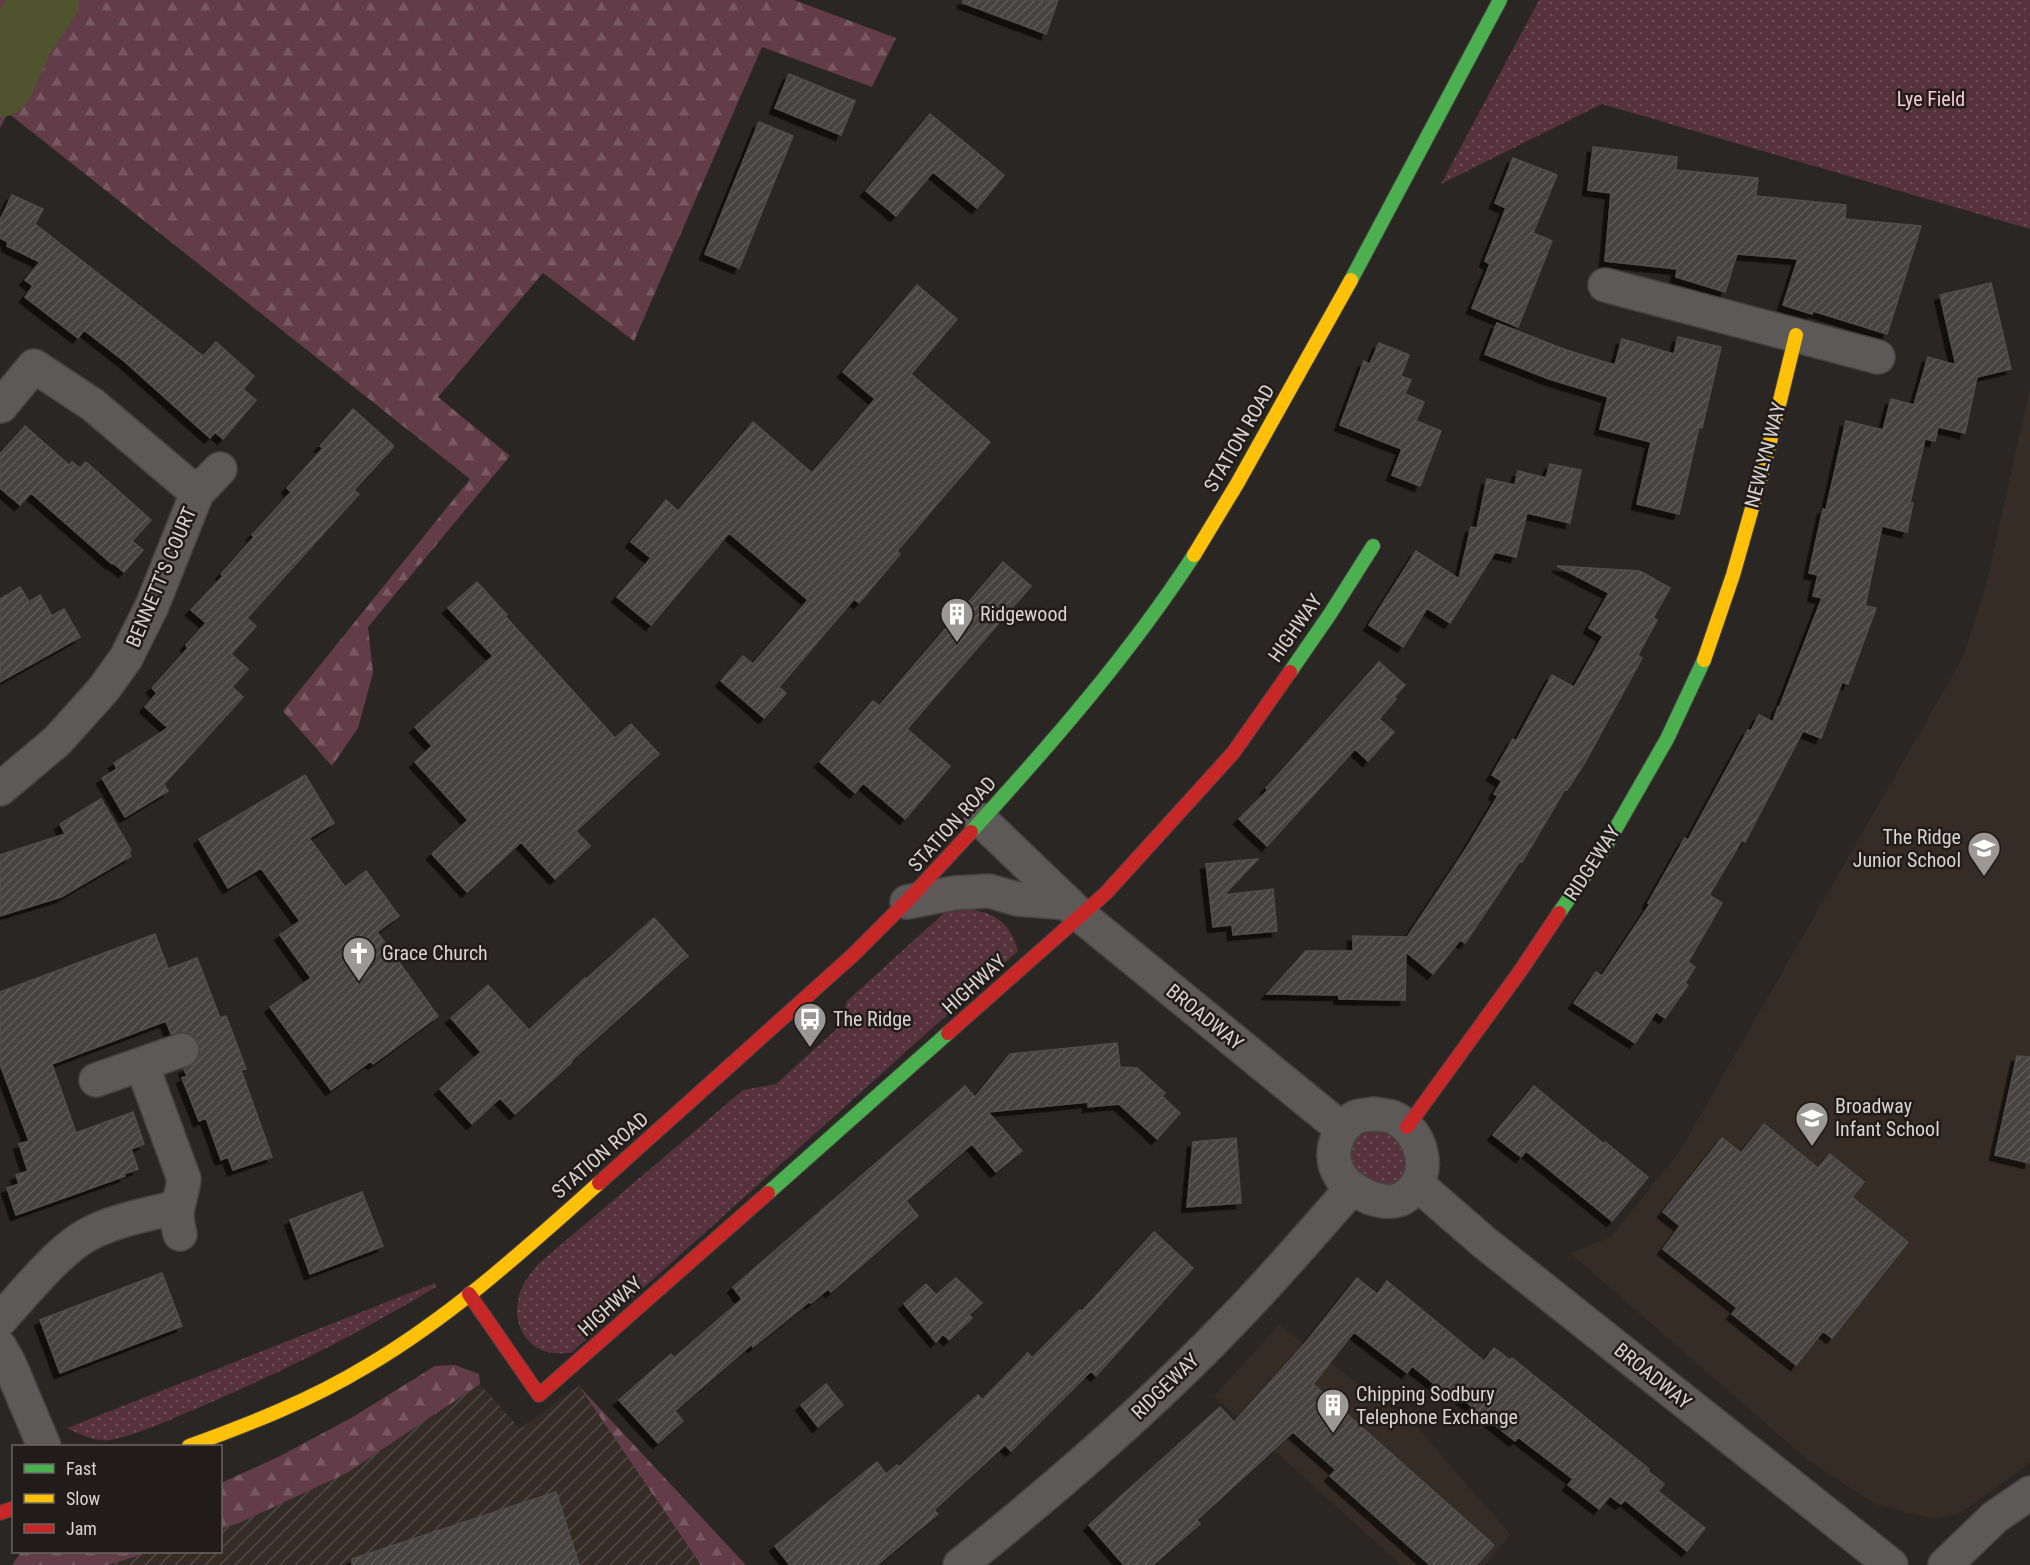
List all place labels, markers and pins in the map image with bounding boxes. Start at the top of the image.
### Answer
building icon: Ridgewood [939,596,975,643]
place label: Ridgewood [980,602,1067,626]
place label: The Ridge Junior School [1853,825,1961,872]
school or university icon: The Ridge Junior School [1966,830,2002,877]
church icon: Grace Church [341,935,377,982]
place label: Grace Church [382,941,488,965]
bus stop icon: The Ridge [792,1001,828,1048]
place label: The Ridge [833,1007,911,1031]
place label: Broadway Infant School [1835,1094,1940,1141]
school or university icon: Broadway Infant School [1794,1100,1830,1147]
place label: Chipping Sodbury Telephone Exchange [1356,1382,1518,1429]
building icon: Chipping Sodbury Telephone Exchange [1315,1387,1351,1434]

